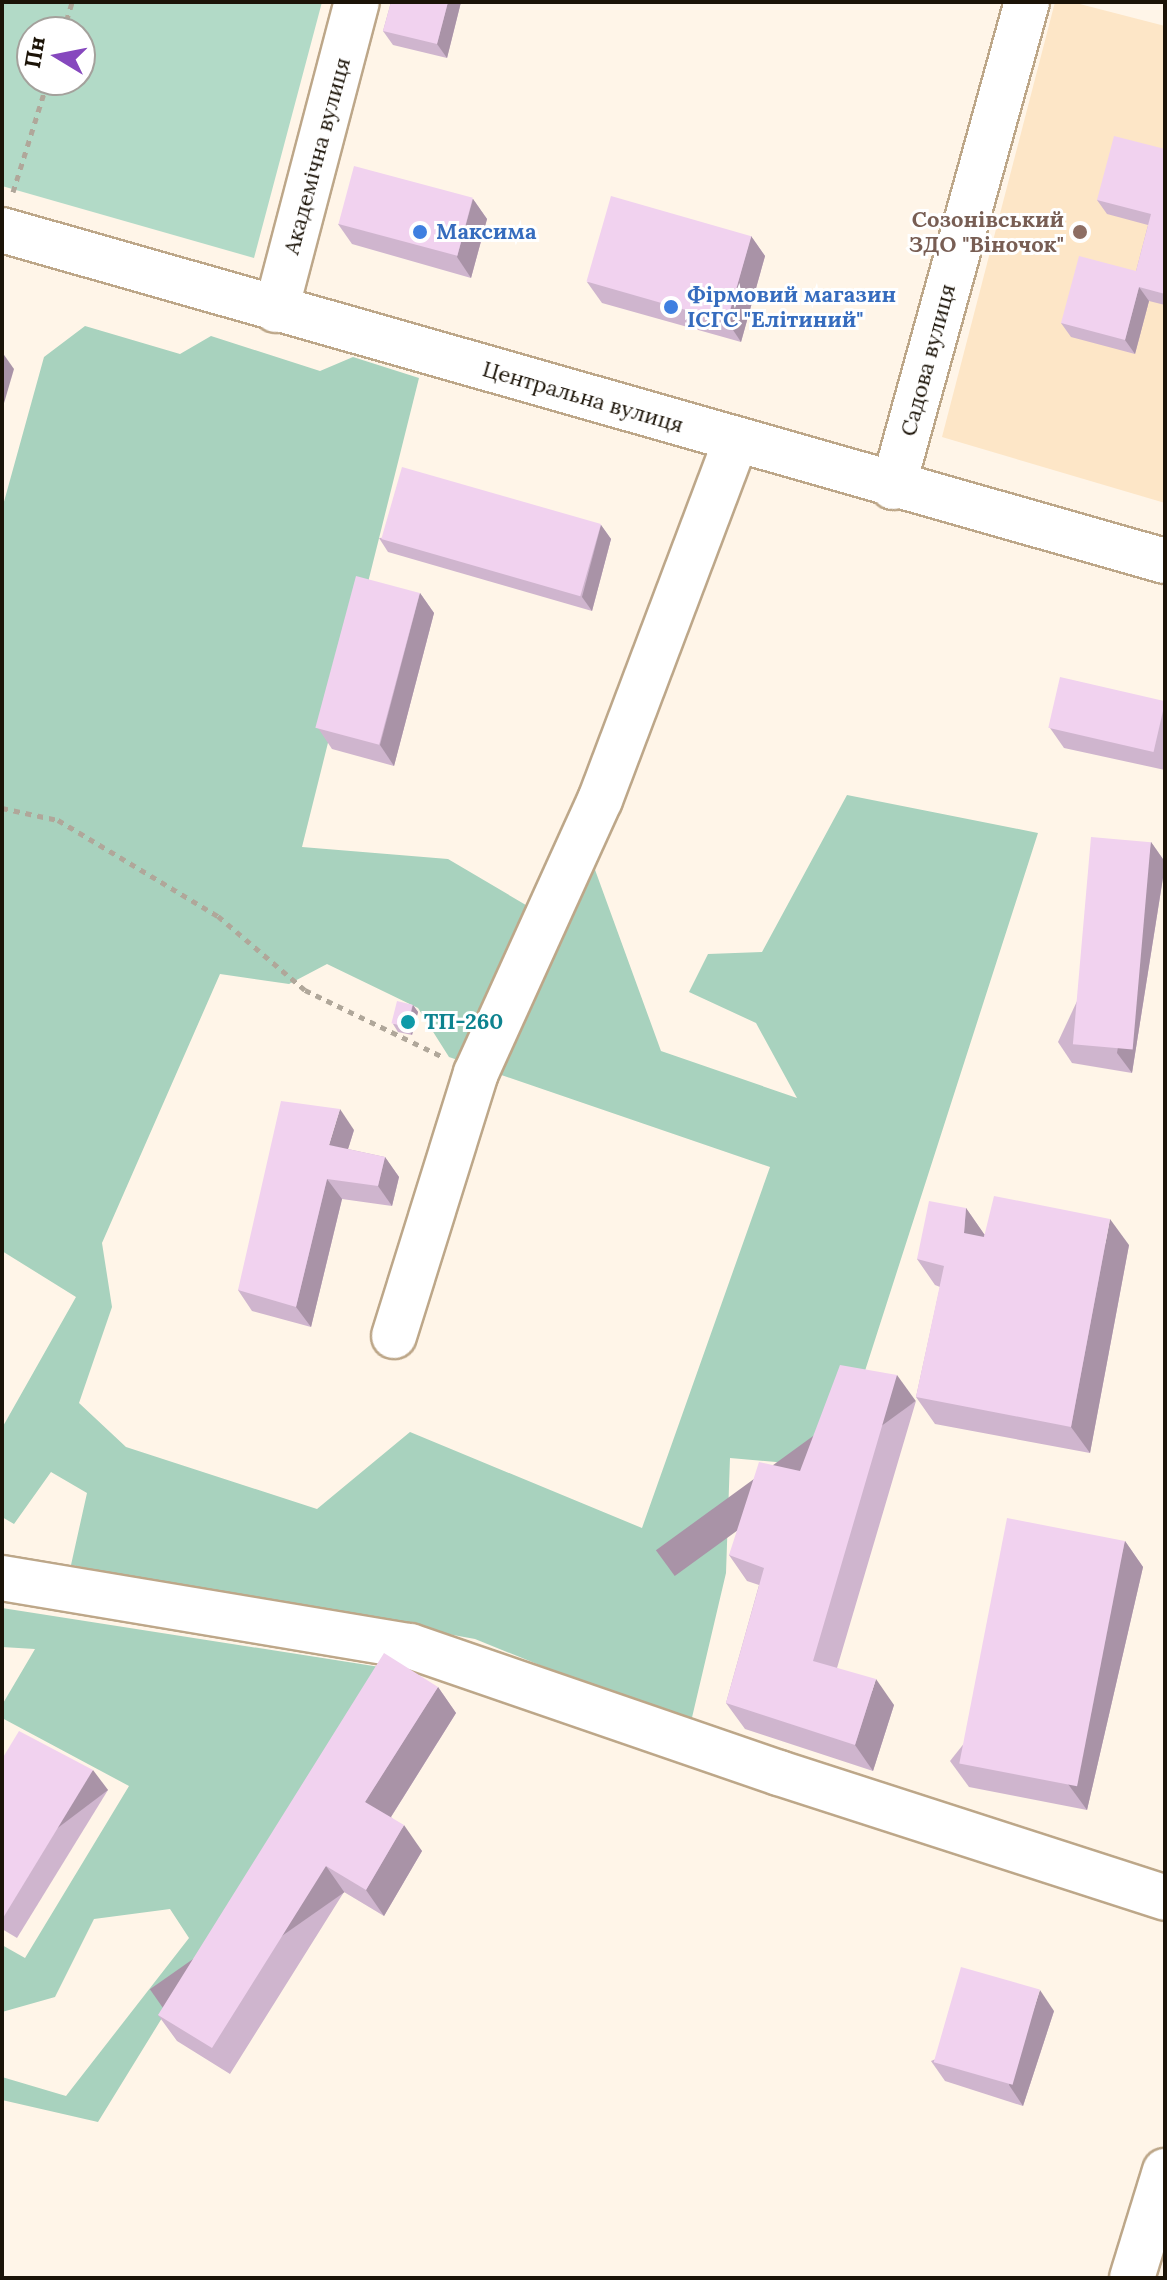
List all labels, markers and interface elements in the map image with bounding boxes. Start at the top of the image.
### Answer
north arrow [16,16,96,96]
text: Пн [18,34,51,70]
street label: Академічна вулиця [278,55,356,257]
place label: Созонівський ЗДО "Віночок" [909,206,1064,258]
place label: Максима [436,219,536,245]
marker: Максима [411,223,429,241]
marker: Созонівський ЗДО "Віночок" [1071,223,1089,241]
place label: Фірмовий магазин ІСГС "Елітиний" [687,281,896,332]
street label: Садова вулиця [895,281,961,439]
marker: Фірмовий магазин ІСГС "Елітиний" [662,298,680,316]
street label: Центральна вулиця [479,356,687,438]
place label: ТП-260 [424,1009,503,1035]
marker: ТП-260 [399,1013,417,1031]

